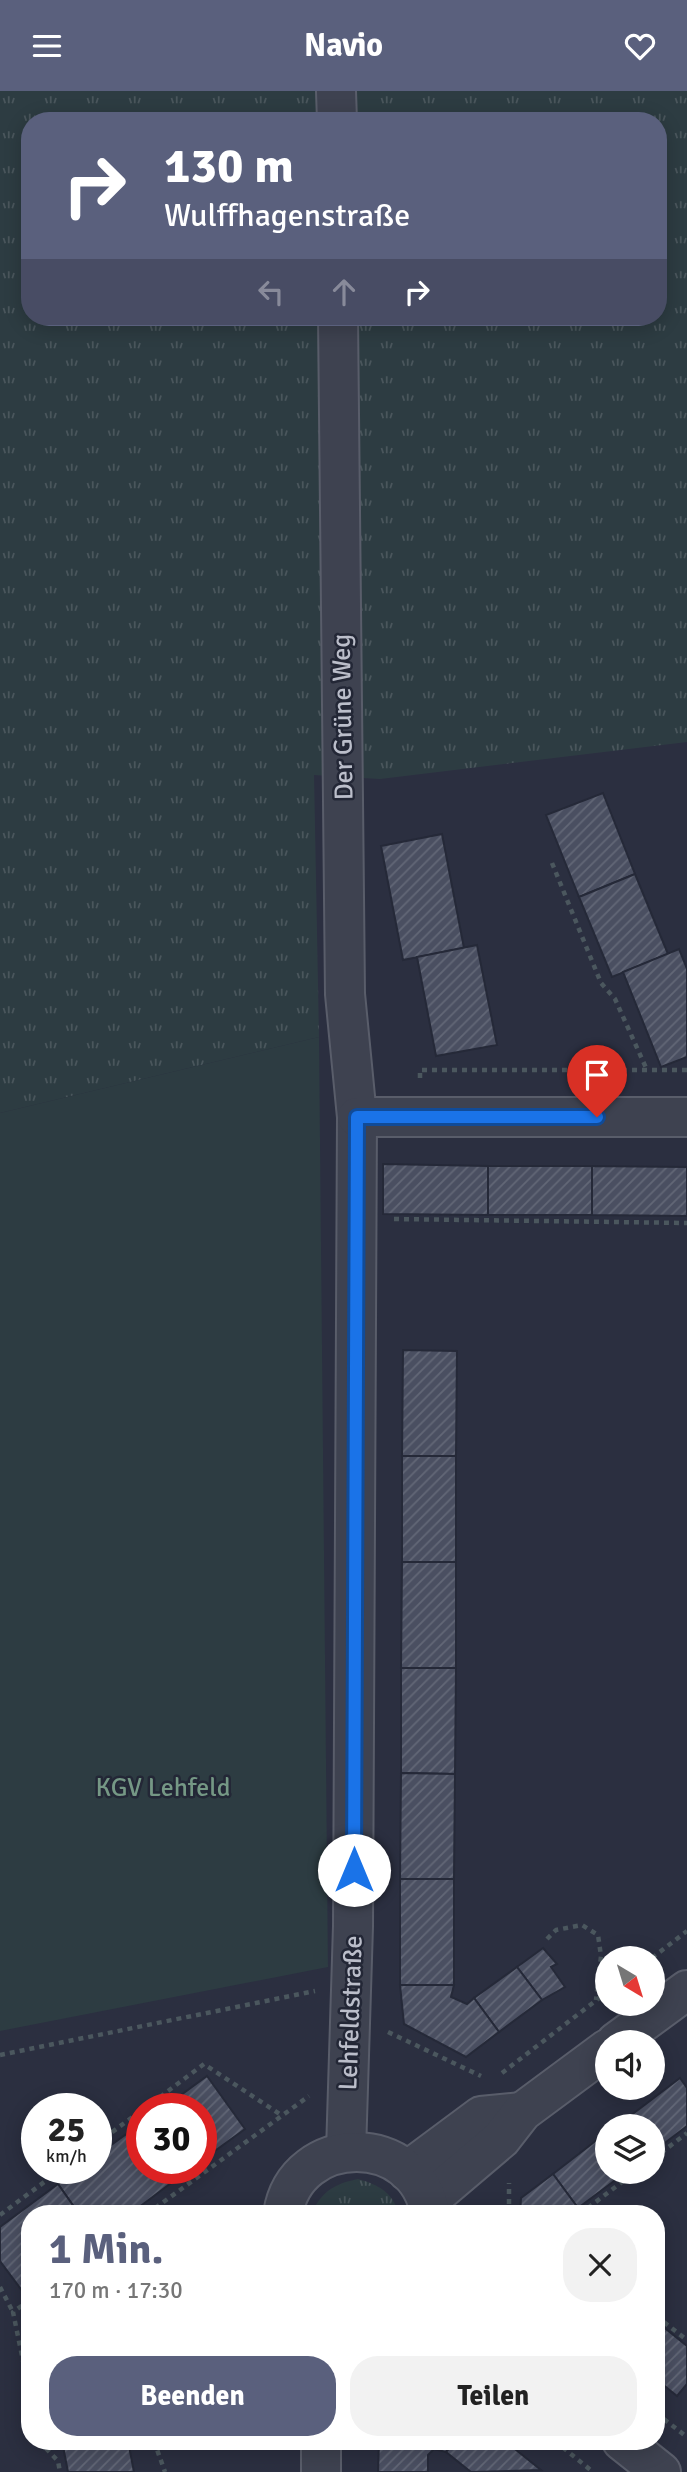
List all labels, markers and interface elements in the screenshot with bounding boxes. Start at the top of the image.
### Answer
text: Navio [304,26,383,65]
icon: menu [28,27,66,65]
icon: heart [621,27,659,65]
text: 130 m [164,136,294,196]
icon: right [49,140,140,231]
text: Wulffhagenstraße [164,196,410,235]
icon: left [252,273,290,311]
icon: ahead [325,273,363,311]
icon: right [398,273,436,311]
street label: Der Grüne Weg [326,634,360,800]
pin [567,1045,627,1117]
icon: arrive [578,1056,616,1094]
park label: KGV Lehfeld [95,1772,231,1804]
position arrow [317,1833,391,1907]
street label: Lehfeldstraße [332,1935,370,2091]
north arrow [595,1946,665,2016]
map controls [595,1946,665,2184]
button: sound [595,2030,665,2100]
speed limit sign: 30 [126,2093,217,2184]
text: 25 [48,2108,85,2151]
button: layers [595,2114,665,2184]
text: km/h [46,2145,87,2167]
text: 1 Min. [49,2224,163,2275]
button: close [563,2228,637,2302]
text: 170 m · 17:30 [49,2276,183,2305]
button: Beenden [49,2356,336,2436]
button: Teilen [350,2356,637,2436]

